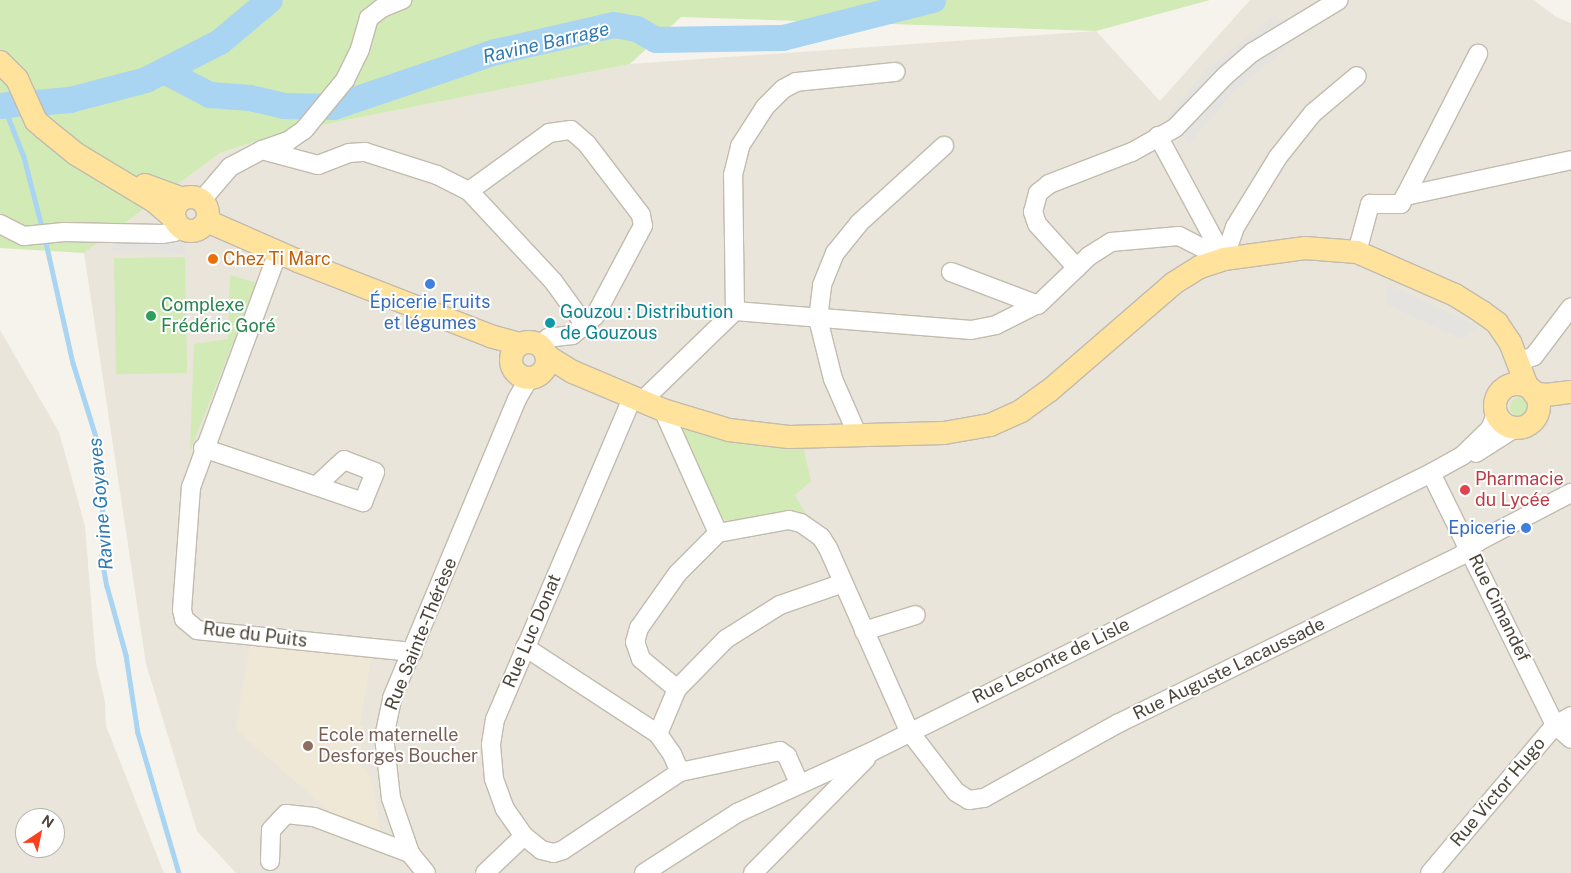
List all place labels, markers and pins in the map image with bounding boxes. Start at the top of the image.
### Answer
place label: Chez Ti Marc [223,248,331,270]
marker: Chez Ti Marc [207,253,219,265]
marker: Épicerie Fruits et légumes [424,278,436,290]
place label: Épicerie Fruits et légumes [370,292,490,334]
place label: Complexe Frédéric Goré [161,295,276,338]
place label: Gouzou : Distribution de Gouzous [560,302,733,344]
marker: Complexe Frédéric Goré [145,310,157,322]
marker: Gouzou : Distribution de Gouzous [544,317,556,329]
place label: Pharmacie du Lycée [1475,469,1564,512]
marker: Pharmacie du Lycée [1459,484,1471,496]
place label: Epicerie [1448,517,1516,539]
marker: Epicerie [1520,522,1532,534]
place label: Ecole maternelle Desforges Boucher [318,725,478,768]
marker: Ecole maternelle Desforges Boucher [302,740,314,752]

